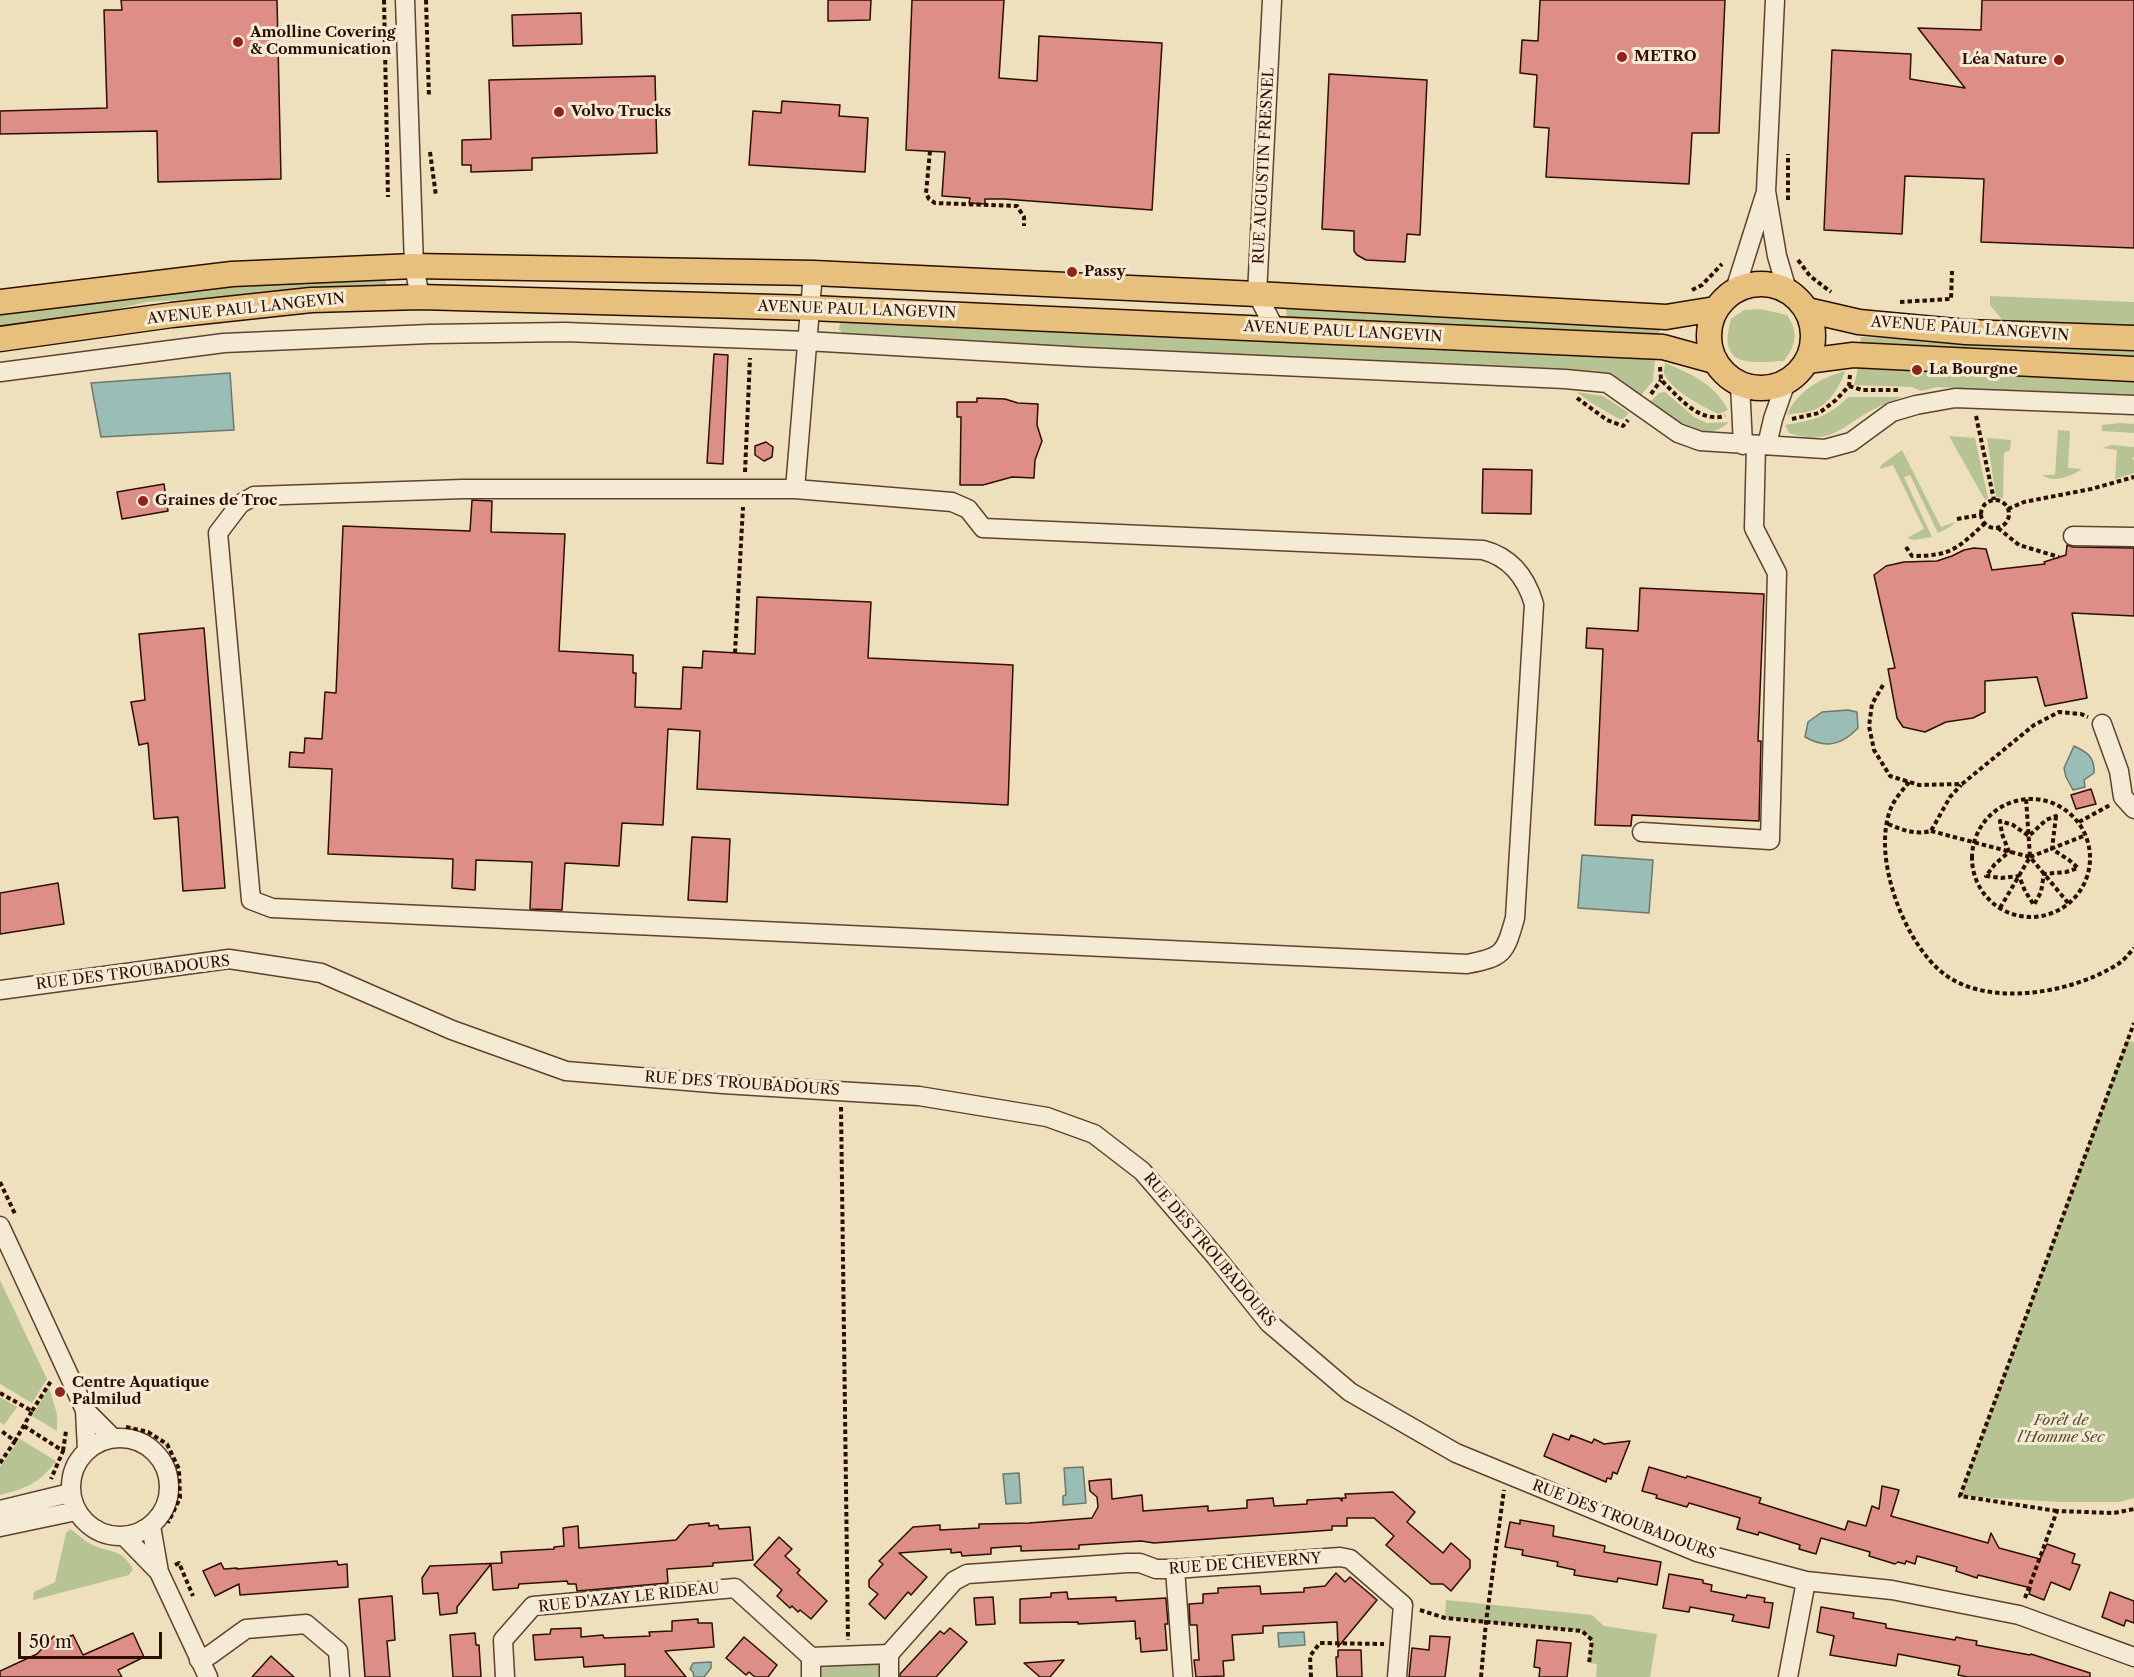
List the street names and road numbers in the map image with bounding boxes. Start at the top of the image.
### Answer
street label: RUE AUGUSTIN FRESNEL [1250,67,1278,265]
street label: AVENUE PAUL LANGEVIN [146,290,346,328]
street label: AVENUE PAUL LANGEVIN [757,298,957,322]
street label: AVENUE PAUL LANGEVIN [1870,313,2070,345]
street label: AVENUE PAUL LANGEVIN [1243,318,1443,346]
street label: RUE DES TROUBADOURS [35,952,231,994]
street label: RUE DES TROUBADOURS [644,1068,840,1100]
street label: RUE DES TROUBADOURS [1139,1169,1279,1331]
street label: RUE DES TROUBADOURS [1530,1477,1718,1563]
street label: RUE DE CHEVERNY [1168,1550,1322,1578]
street label: RUE D'AZAY LE RIDEAU [537,1580,721,1616]

